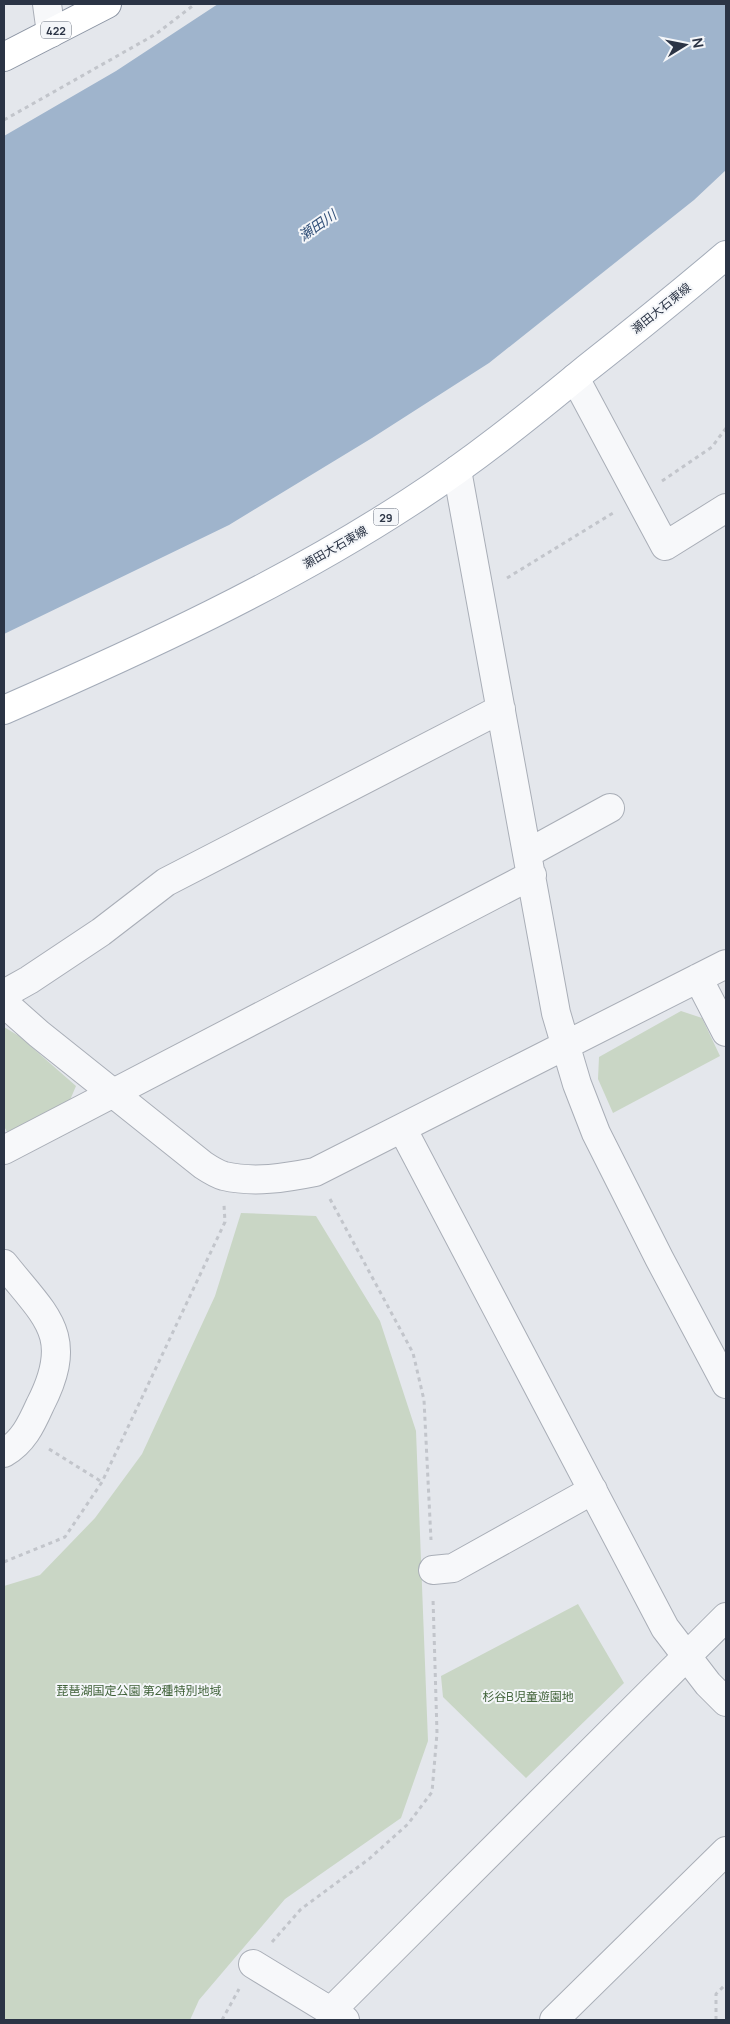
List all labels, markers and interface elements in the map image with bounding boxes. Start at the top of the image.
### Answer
north arrow [660,20,710,70]
road number: 422 [41,22,71,38]
text: N [688,36,709,49]
water label: 瀬田川 [294,204,341,245]
street label: 瀬田大石東線 [628,279,694,337]
road number: 29 [374,508,398,526]
street label: 瀬田大石東線 [300,522,370,572]
park label: 琵琶湖国定公園 第2種特別地域 [56,1682,222,1699]
park label: 杉谷B児童遊園地 [482,1688,574,1705]

